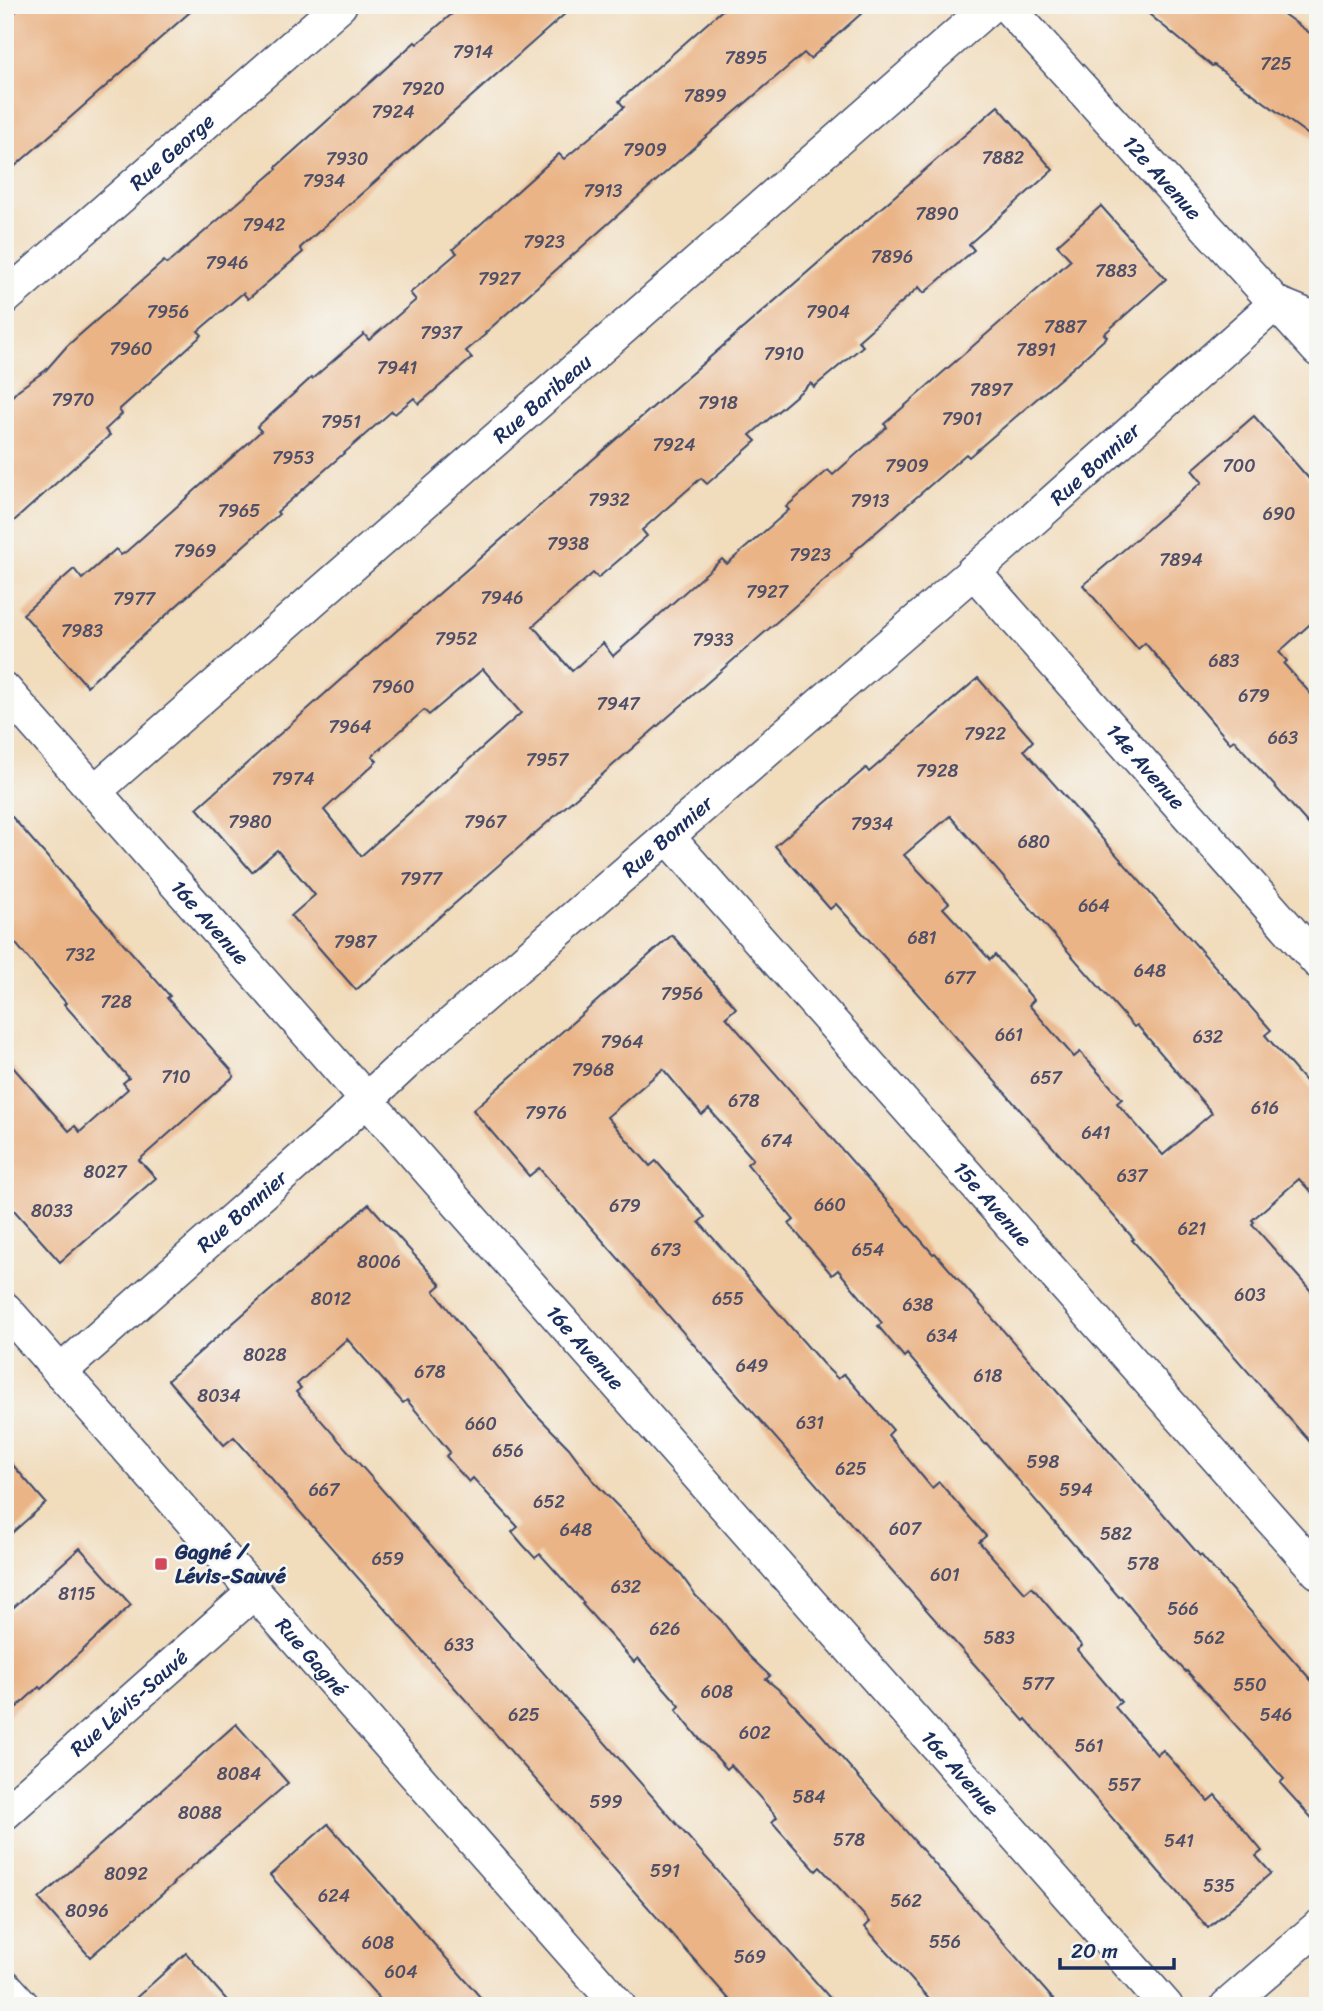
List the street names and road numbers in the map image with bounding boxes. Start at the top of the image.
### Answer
street label: Rue George [120,103,224,200]
street label: 12e Avenue [1113,126,1212,230]
street label: Rue Baribeau [484,343,601,453]
street label: Rue Bonnier [1041,412,1151,515]
street label: 14e Avenue [1096,714,1195,819]
street label: Rue Bonnier [613,785,723,887]
street label: 16e Avenue [161,871,259,975]
street label: 15e Avenue [943,1152,1042,1256]
street label: Rue Bonnier [188,1159,298,1263]
street label: 16e Avenue [536,1296,634,1400]
street label: Rue Gagné [266,1608,358,1706]
street label: Rue Lévis-Sauvé [61,1639,198,1767]
street label: 16e Avenue [911,1721,1009,1825]

